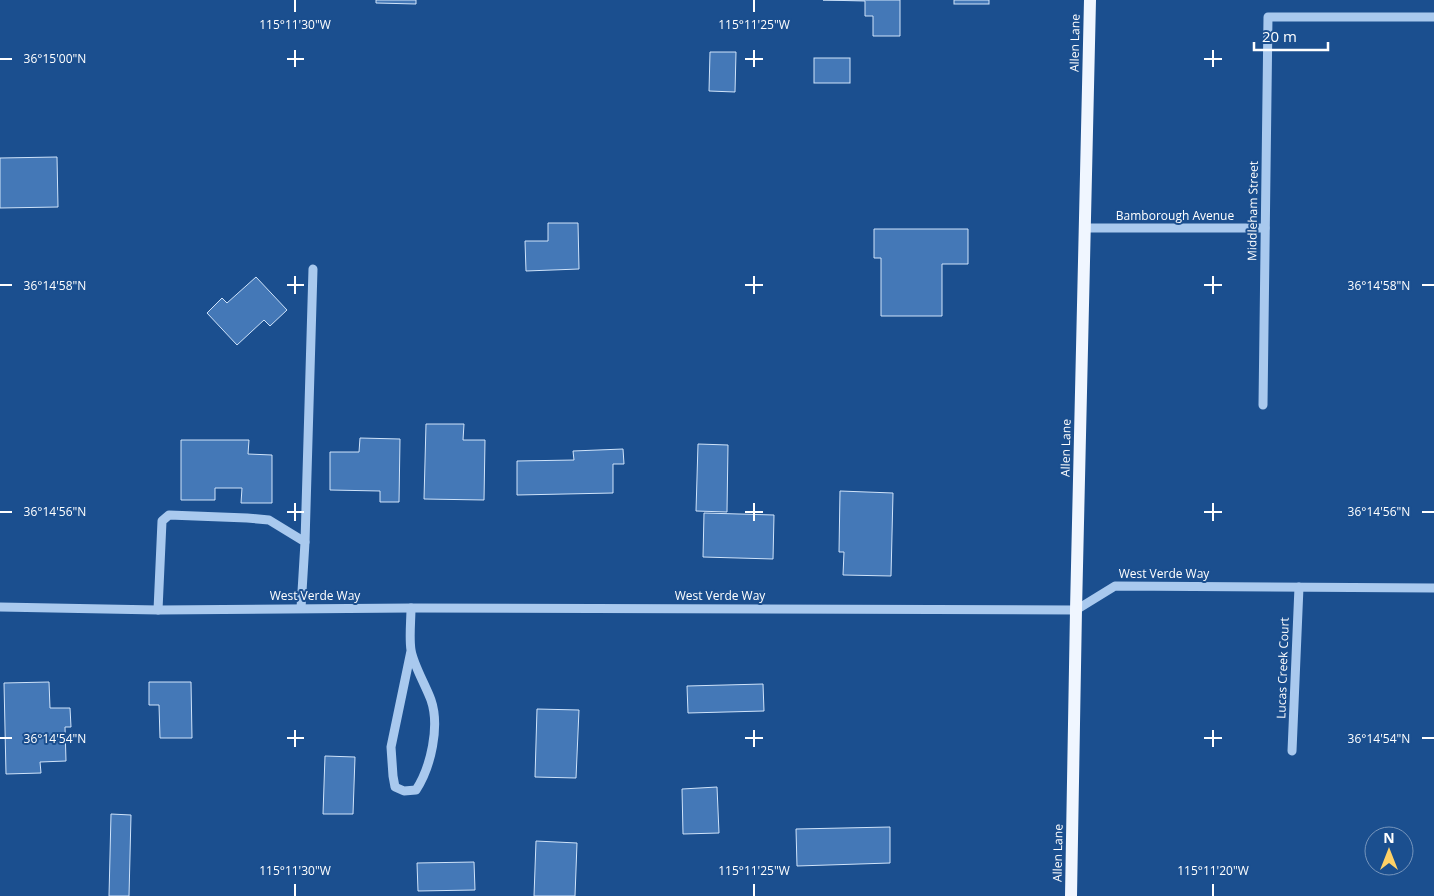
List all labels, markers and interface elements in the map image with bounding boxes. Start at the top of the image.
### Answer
street label: Allen Lane [1065,14,1084,72]
text: 115°11'30"W [259,16,331,33]
text: 115°11'25"W [718,16,790,33]
scale bar [1254,20,1328,52]
text: 20 m [1262,26,1297,46]
text: 36°15'00"N [24,50,86,67]
street label: Middleham Street [1243,161,1262,261]
street label: Bamborough Avenue [1116,207,1234,224]
text: 36°14'58"N [24,277,86,294]
text: 36°14'58"N [1348,277,1410,294]
street label: Allen Lane [1056,419,1075,477]
text: 36°14'56"N [24,503,86,520]
text: 36°14'56"N [1348,503,1410,520]
street label: West Verde Way [1119,565,1210,582]
street label: West Verde Way [270,587,361,604]
street label: West Verde Way [675,587,766,604]
street label: Lucas Creek Court [1272,617,1293,719]
text: 36°14'54"N [24,730,86,747]
text: 36°14'54"N [1348,730,1410,747]
street label: Allen Lane [1048,824,1067,882]
north arrow [1364,826,1414,876]
text: N [1383,828,1395,847]
text: 115°11'30"W [259,862,331,879]
text: 115°11'25"W [718,862,790,879]
text: 115°11'20"W [1177,862,1249,879]

